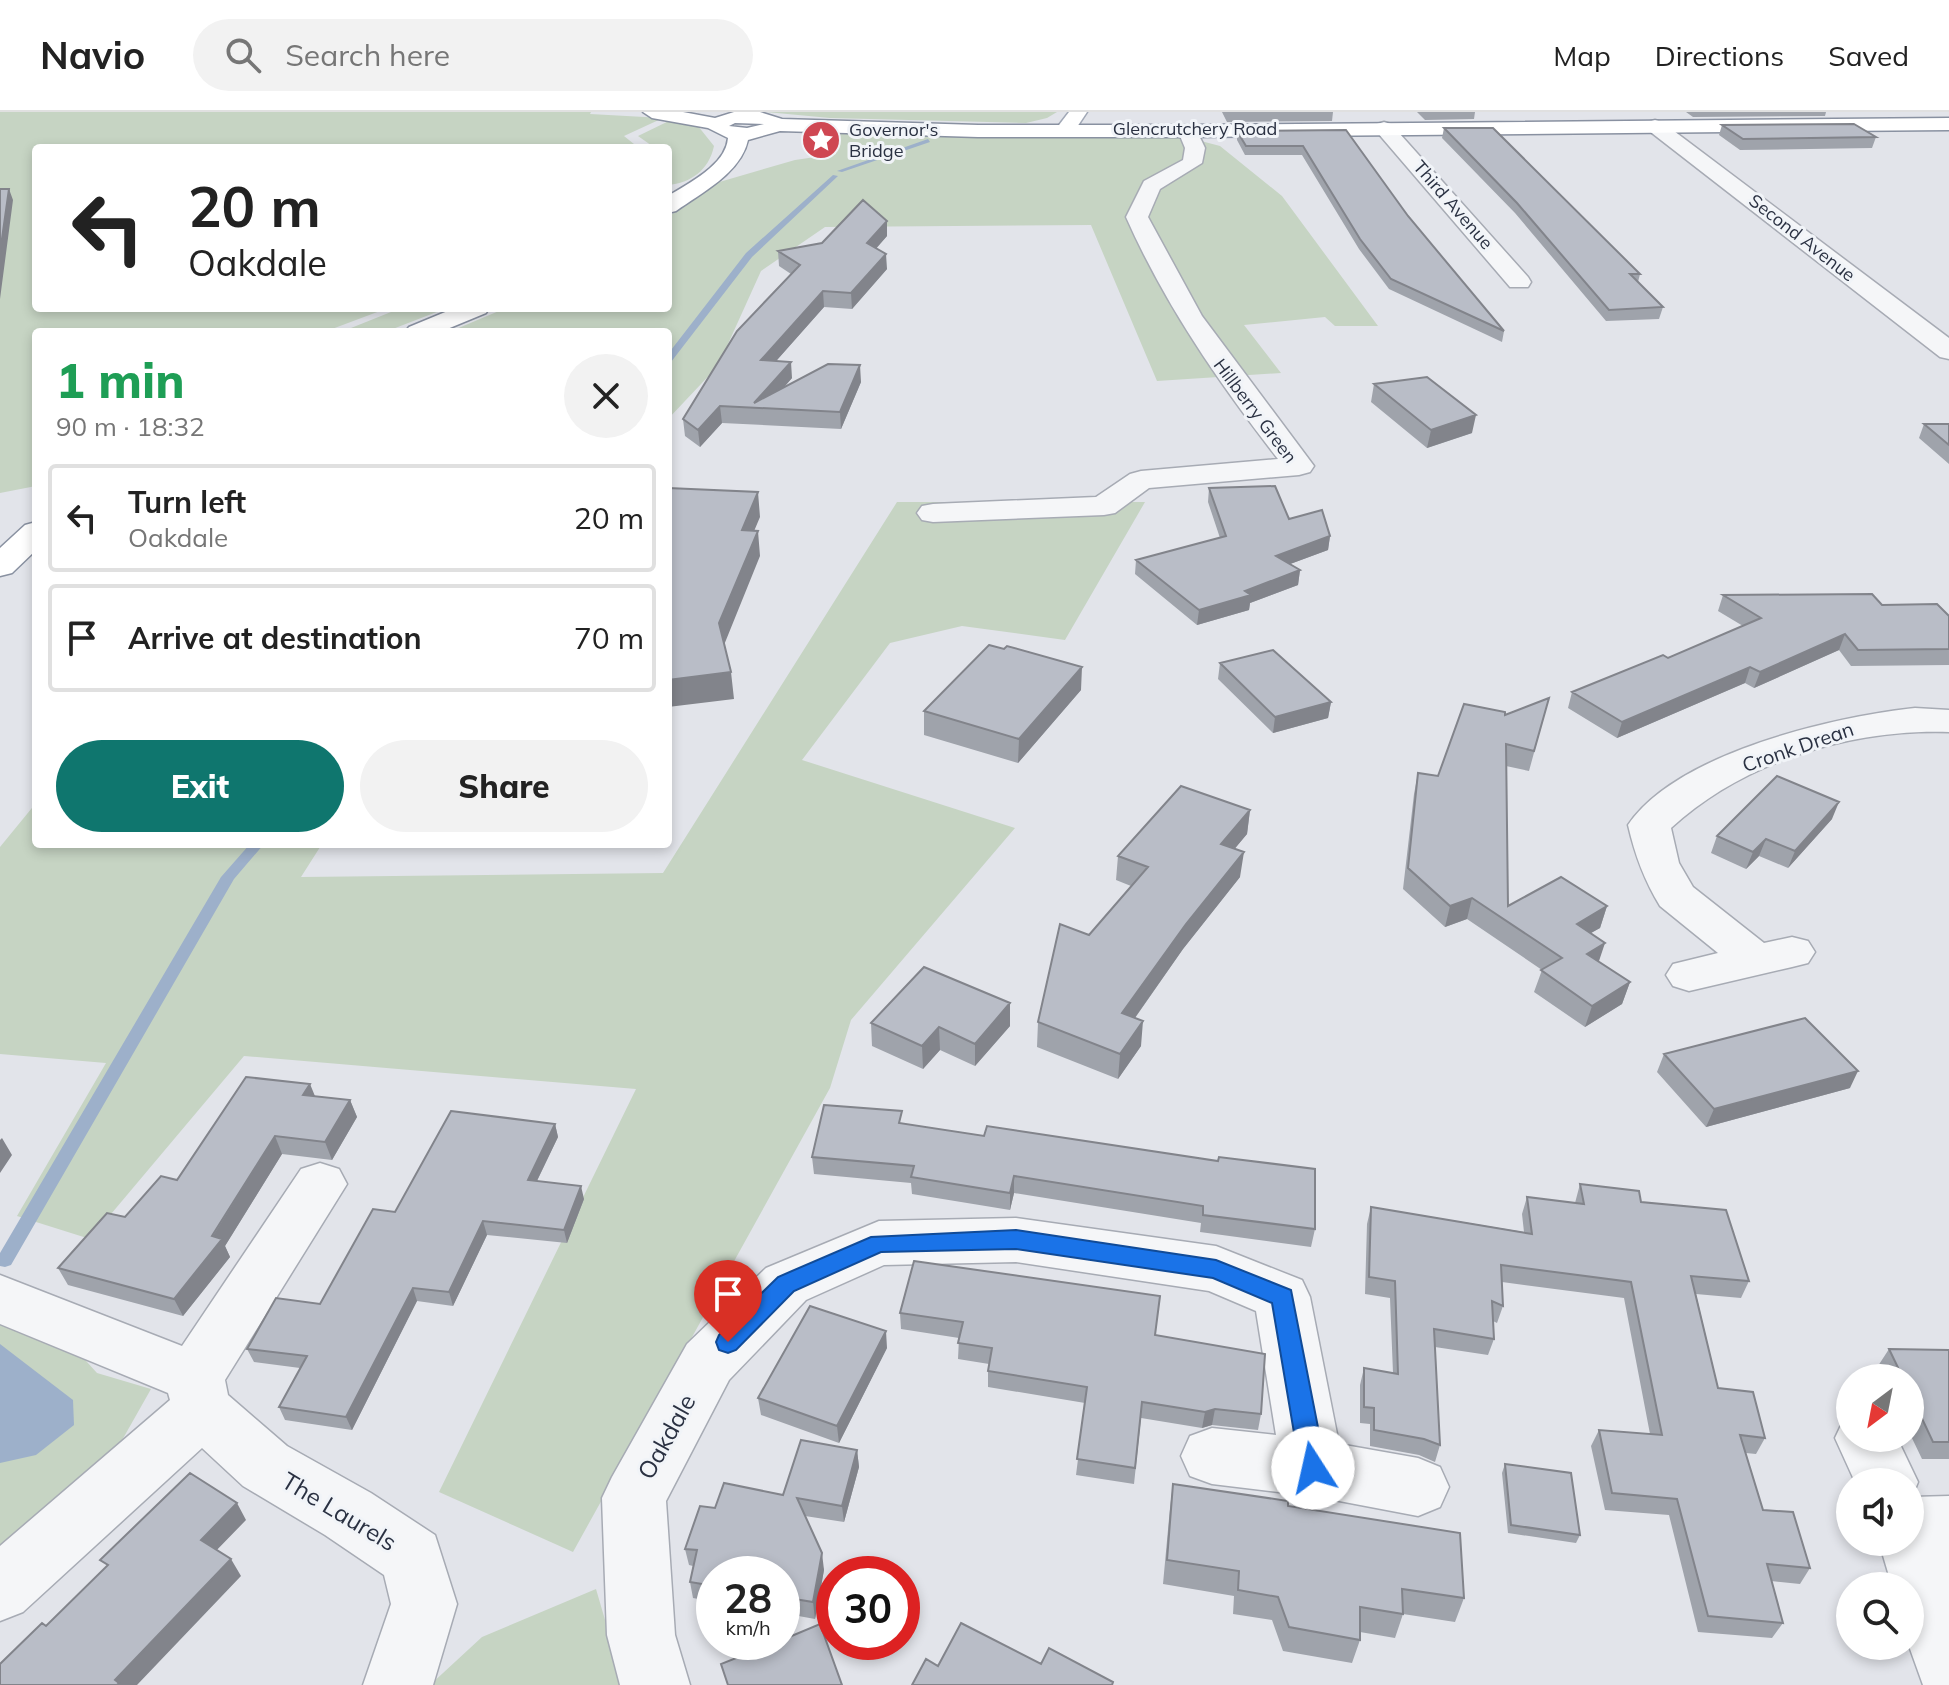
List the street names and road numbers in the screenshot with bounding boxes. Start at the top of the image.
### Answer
street label: Glencrutchery Road [1113,117,1277,140]
street label: Third Avenue [1409,155,1498,254]
street label: Second Avenue [1744,189,1860,286]
street label: Hillberry Green [1209,354,1302,467]
street label: Cronk Drean [1739,716,1857,777]
street label: Oakdale [631,1389,702,1484]
street label: The Laurels [277,1465,402,1557]

